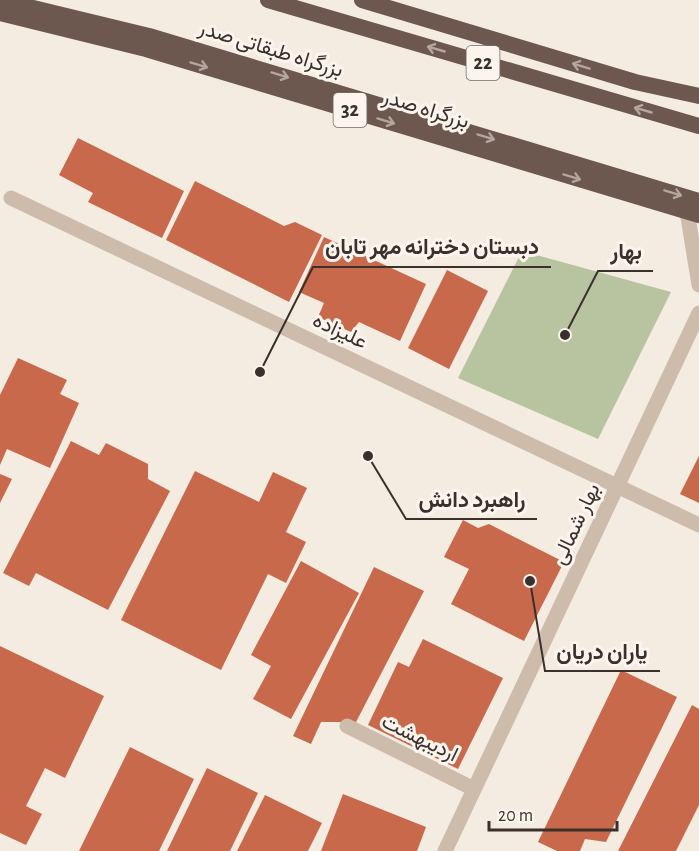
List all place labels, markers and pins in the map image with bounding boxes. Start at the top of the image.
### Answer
callout: دبستان دخترانه مهر تابان [313,227,551,267]
callout: بهار [598,231,653,271]
callout: راهبرد دانش [406,479,537,519]
callout: یاران دریان [545,631,660,671]

